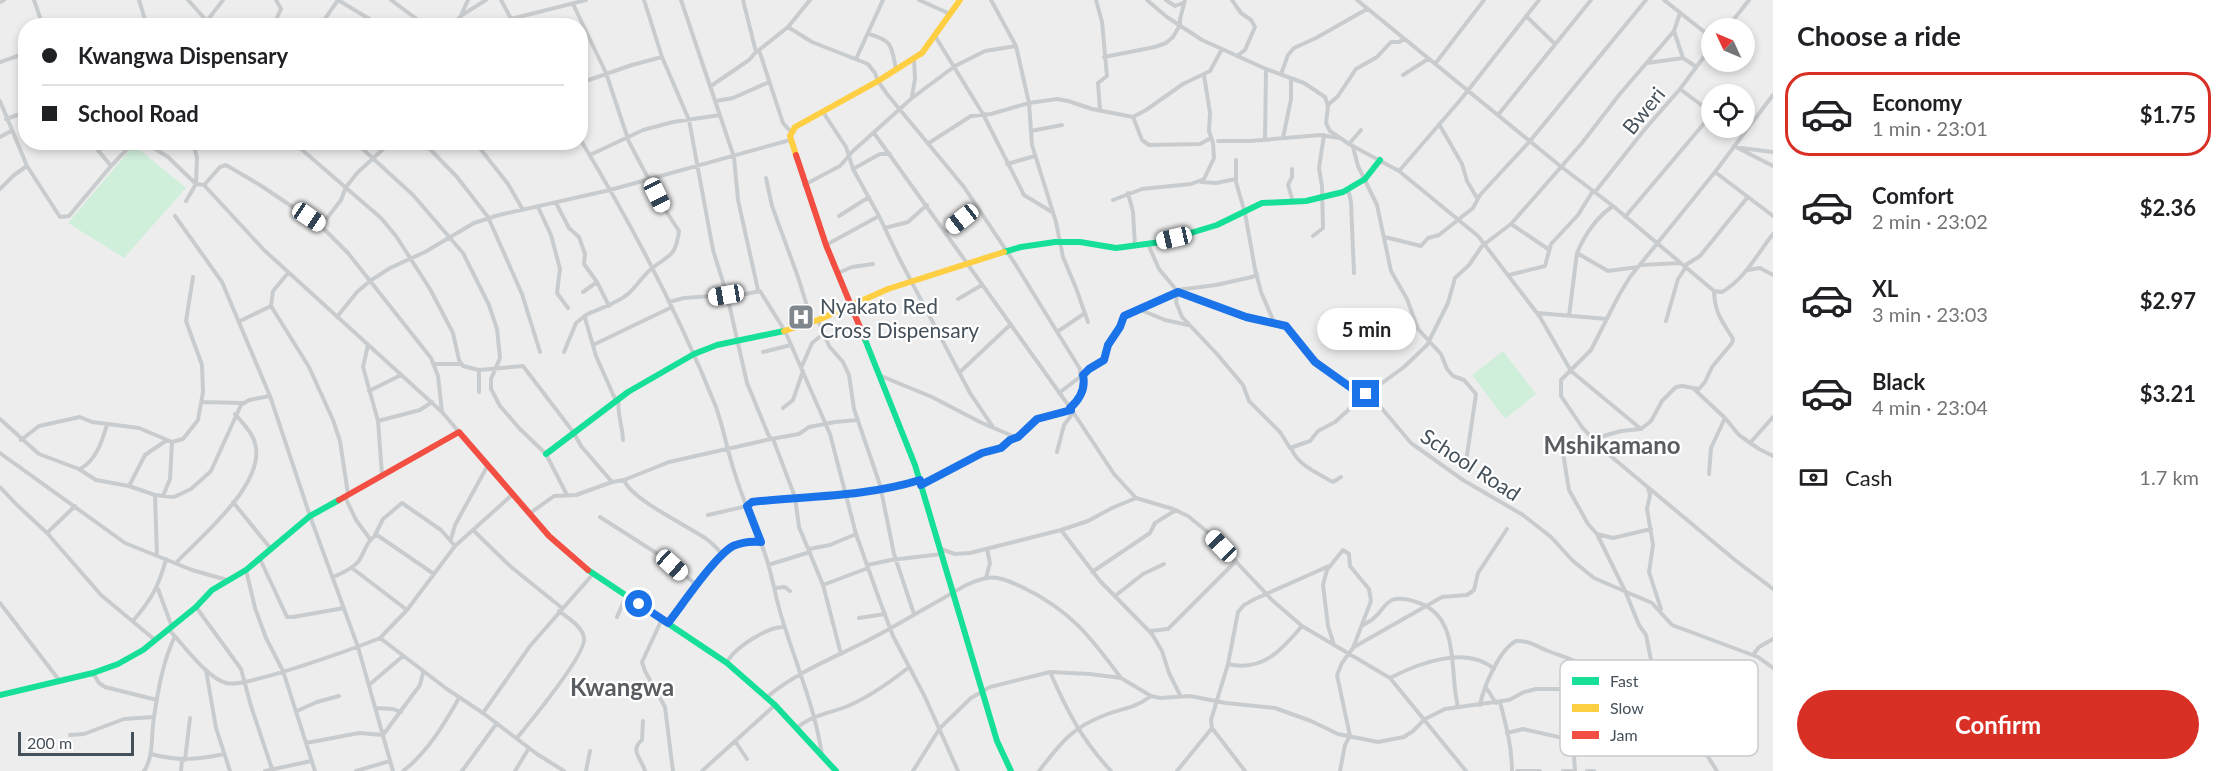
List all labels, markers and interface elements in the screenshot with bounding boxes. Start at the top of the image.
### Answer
north arrow [1701,18,1755,72]
map controls [1701,18,1755,138]
text: Choose a ride [1797,19,1961,52]
text: Kwangwa Dispensary [78,42,288,69]
street label: Bweri [1616,81,1670,139]
button: locate [1701,84,1755,138]
icon: car [1800,87,1854,141]
text: Economy [1872,89,1962,116]
text: School Road [78,100,199,127]
text: $1.75 [2140,101,2196,128]
text: 1 min · 23:01 [1872,116,1988,140]
car [641,175,673,215]
icon: car [1800,180,1854,234]
text: Comfort [1872,182,1954,209]
text: $2.36 [2140,194,2196,221]
car [289,199,329,235]
car [942,201,982,237]
text: 2 min · 23:02 [1872,209,1988,233]
car [1154,225,1194,251]
icon: car [1800,273,1854,327]
text: XL [1872,275,1898,302]
car [707,283,745,307]
text: $2.97 [2140,287,2196,314]
place label: Nyakato Red Cross Dispensary [820,293,979,342]
hospital icon: Nyakato Red Cross Dispensary [786,302,816,332]
text: 3 min · 23:03 [1872,302,1988,326]
callout: 5 min [1316,307,1416,349]
text: 5 min [1342,317,1391,341]
icon: car [1800,366,1854,420]
text: Black [1872,368,1925,395]
route end [1352,380,1379,407]
text: $3.21 [2140,380,2196,407]
text: 4 min · 23:04 [1872,395,1988,419]
street label: School Road [1416,423,1526,505]
district label: Mshikamano [1543,430,1681,459]
icon: cash [1797,461,1830,494]
text: Cash [1845,464,1892,491]
text: 1.7 km [2139,465,2199,489]
car [1202,527,1240,565]
car [653,546,691,584]
route start [625,590,652,617]
legend [1560,660,1758,756]
text: Fast [1610,671,1639,690]
district label: Kwangwa [570,672,674,701]
button: Confirm [1797,690,2199,759]
text: Slow [1610,698,1644,717]
text: Jam [1610,725,1638,744]
scale bar [18,729,134,756]
text: 200 m [27,733,72,752]

